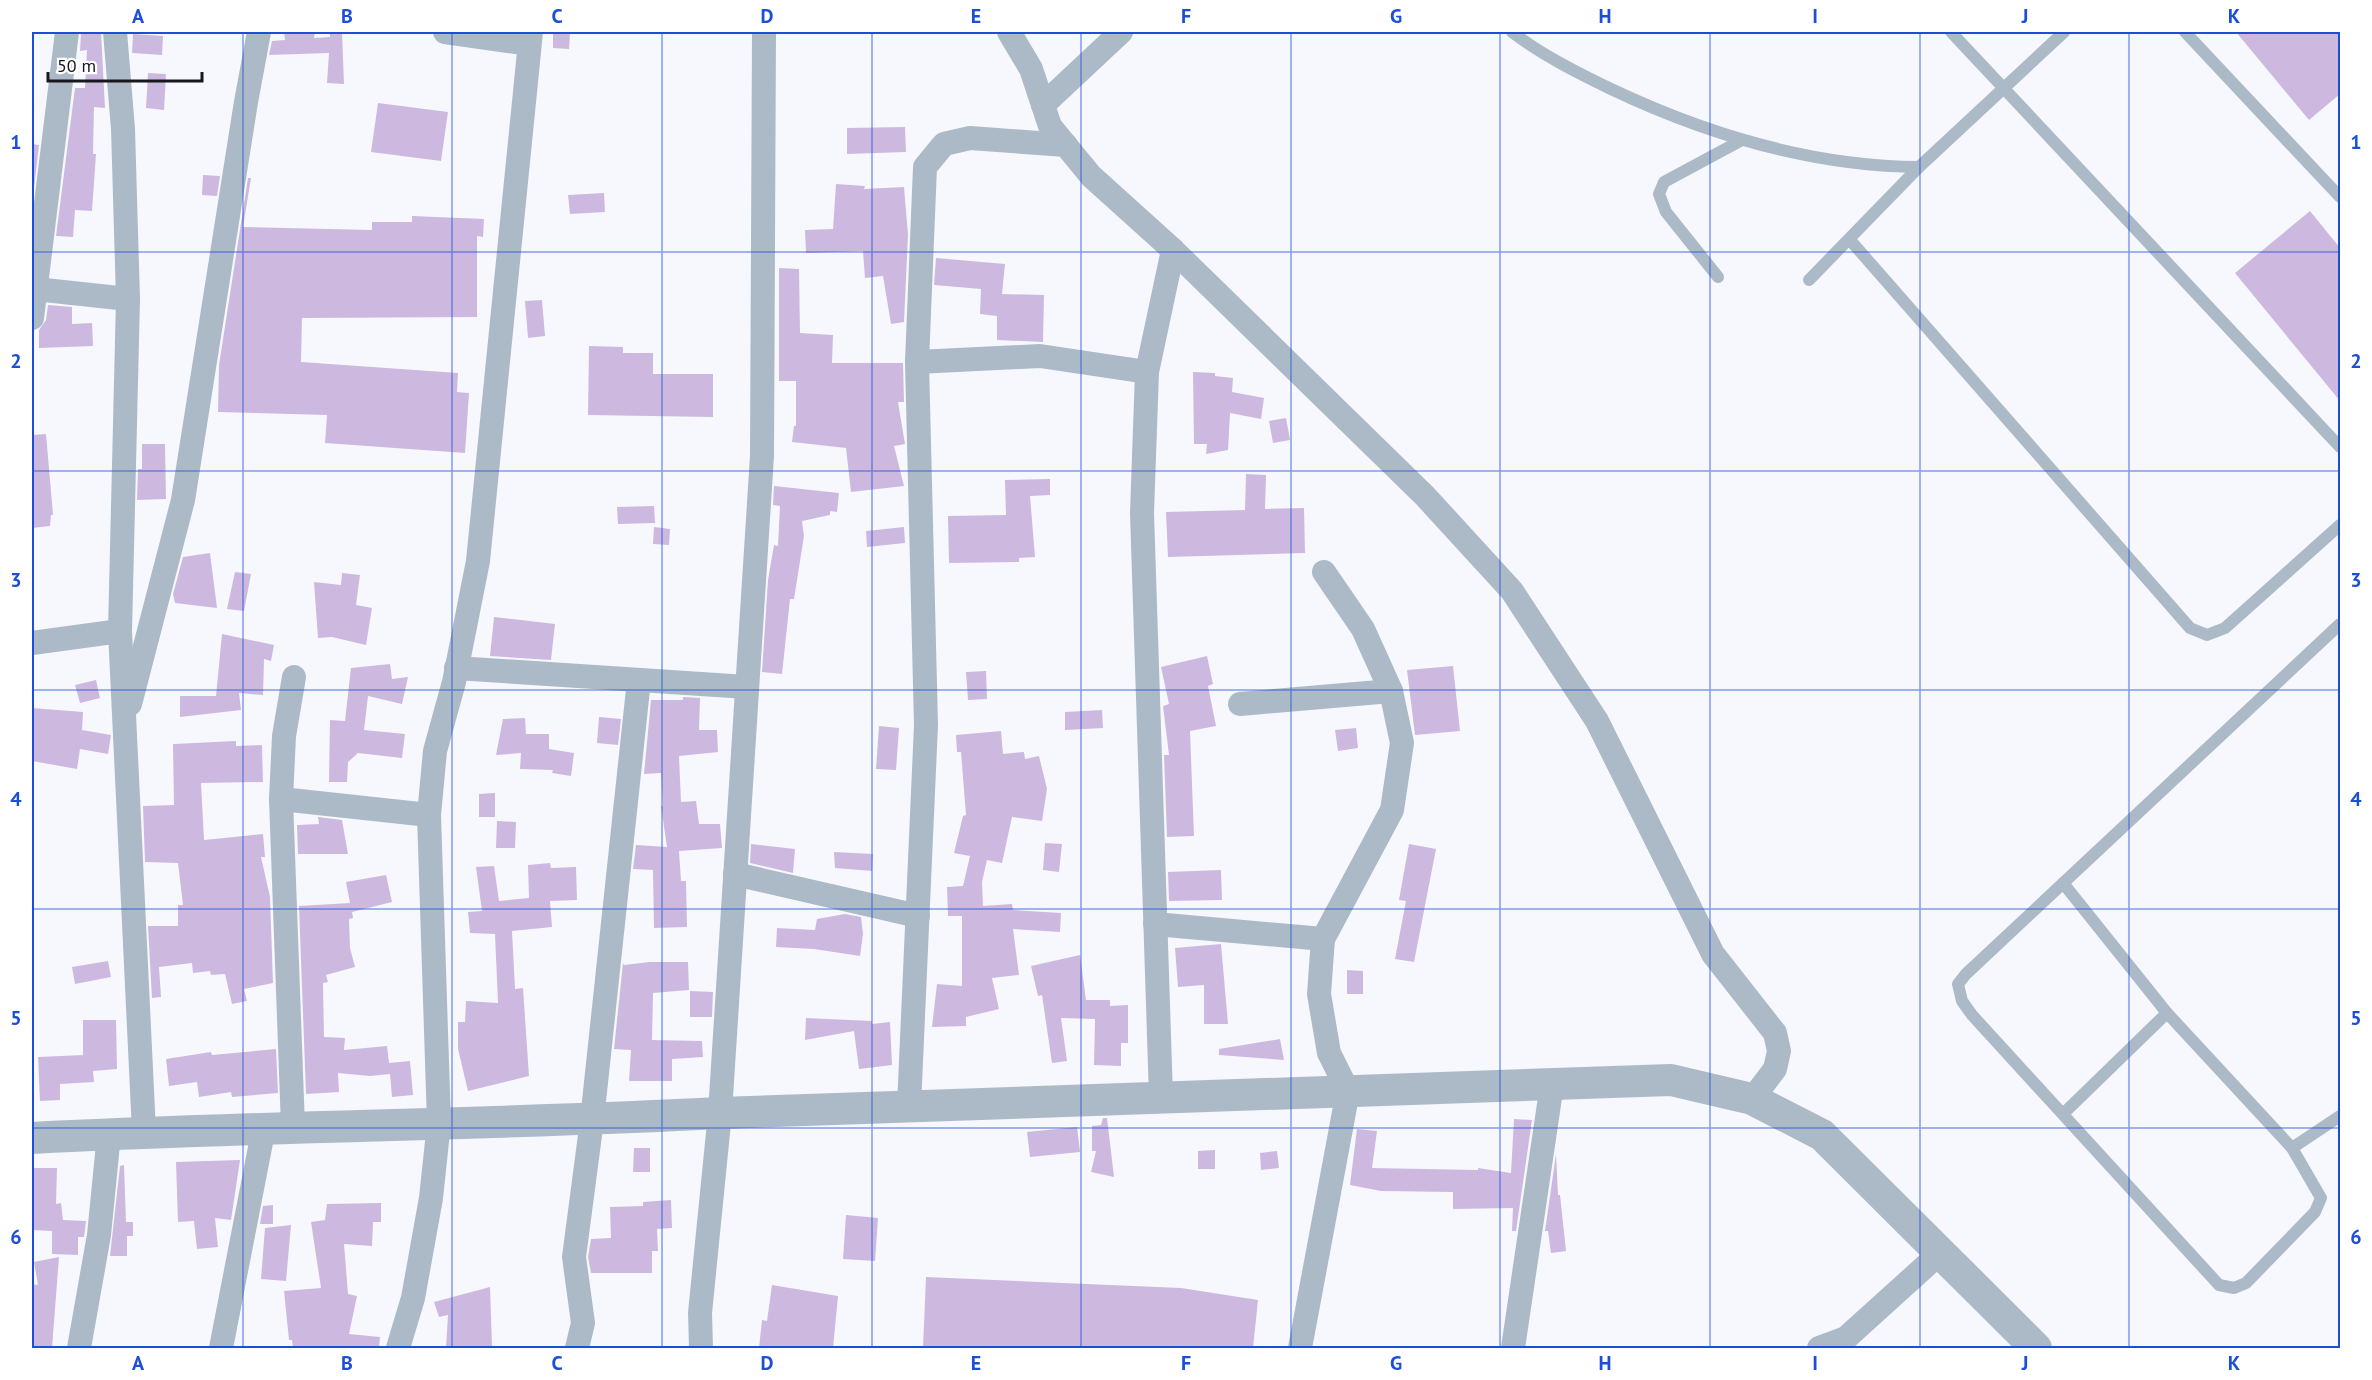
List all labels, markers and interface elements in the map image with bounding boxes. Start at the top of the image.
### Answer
text: A [132,3,145,29]
text: B [341,3,353,29]
text: C [551,3,563,29]
text: D [761,3,774,29]
text: E [971,3,981,29]
text: F [1181,3,1191,29]
text: G [1390,3,1402,29]
text: H [1598,3,1612,29]
text: I [1812,3,1818,29]
text: J [2021,3,2028,29]
text: K [2228,3,2241,29]
scale bar [48,45,202,83]
text: 50 m [57,54,96,77]
text: 1 [10,129,22,155]
text: 1 [2350,129,2362,155]
text: 2 [10,348,22,374]
text: 2 [2350,348,2362,374]
text: 3 [10,567,22,593]
text: 3 [2350,567,2362,593]
text: 4 [10,786,22,812]
text: 4 [2350,786,2362,812]
text: 5 [10,1005,22,1031]
text: 5 [2350,1005,2362,1031]
text: 6 [10,1224,22,1250]
text: 6 [2350,1224,2362,1250]
text: A [132,1350,145,1376]
text: B [341,1350,353,1376]
text: C [551,1350,563,1376]
text: D [761,1350,774,1376]
text: E [971,1350,981,1376]
text: F [1181,1350,1191,1376]
text: G [1390,1350,1402,1376]
text: H [1598,1350,1612,1376]
text: I [1812,1350,1818,1376]
text: J [2021,1350,2028,1376]
text: K [2228,1350,2241,1376]

